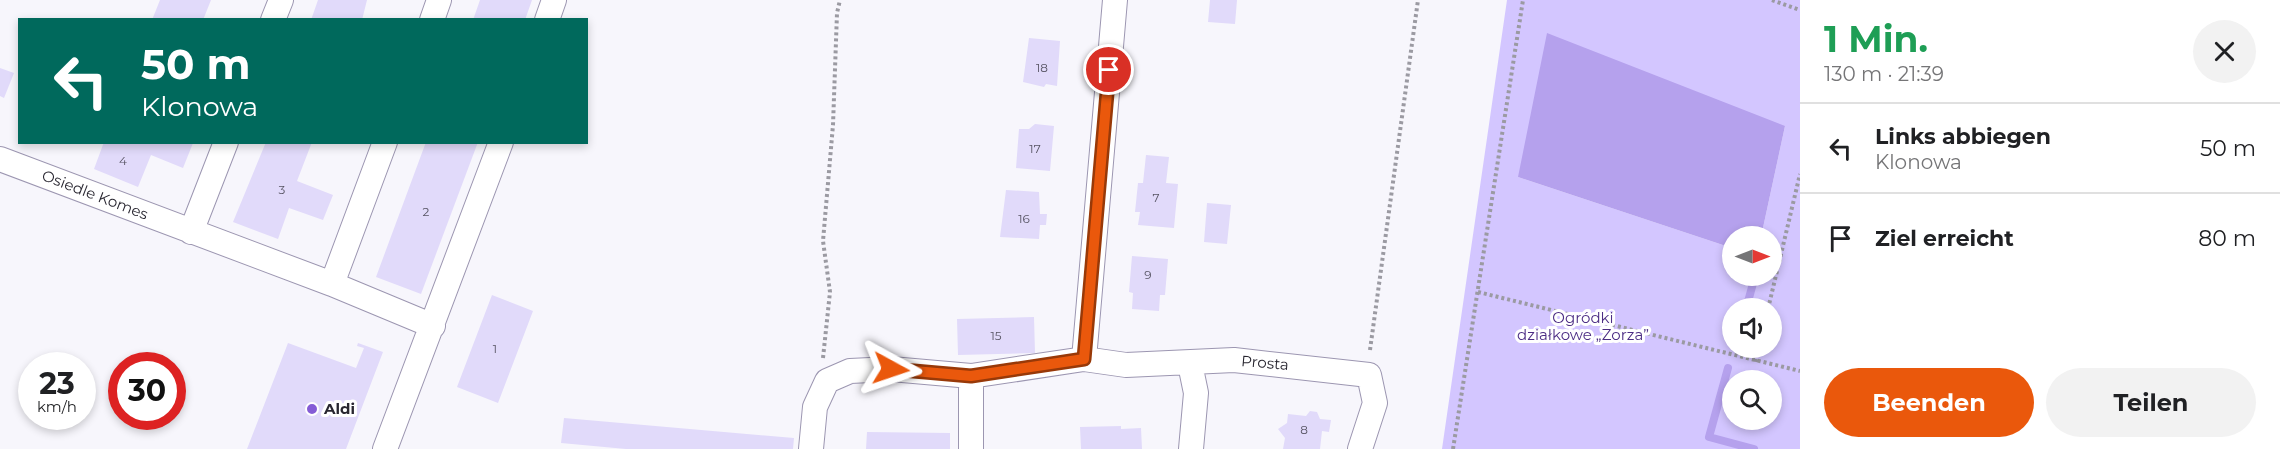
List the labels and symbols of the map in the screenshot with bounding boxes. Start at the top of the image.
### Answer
pin [1083,44,1134,95]
house number: 18 [1036,60,1048,75]
house number: 17 [1029,141,1041,156]
house number: 4 [119,153,127,168]
street label: Osiedle Komes [39,166,151,224]
house number: 3 [279,182,286,197]
house number: 7 [1152,190,1160,205]
house number: 2 [423,204,430,219]
house number: 16 [1018,211,1030,226]
north arrow [1722,226,1782,286]
house number: 9 [1144,267,1152,282]
park label: Ogródki działkowe „Zorza” [1517,308,1649,344]
house number: 15 [990,328,1002,343]
position arrow [859,337,923,401]
house number: 1 [493,341,497,356]
street label: Prosta [1240,351,1290,374]
speed limit sign: 30 [108,352,186,430]
place label: Aldi [323,399,355,418]
marker: Aldi [305,402,319,416]
house number: 8 [1300,422,1308,437]

